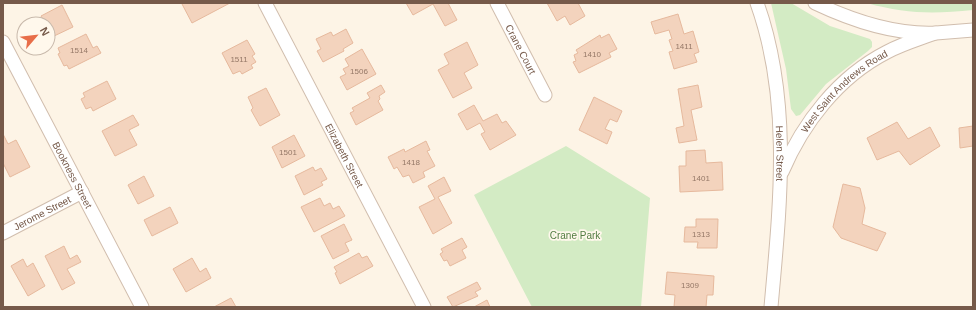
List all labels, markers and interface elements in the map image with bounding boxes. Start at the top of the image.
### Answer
north arrow [16,16,56,56]
street label: Crane Court [503,23,538,76]
text: N [38,25,52,38]
house number: 1411 [675,42,693,51]
house number: 1514 [70,46,88,55]
street label: West Saint Andrews Road [799,48,889,135]
house number: 1410 [583,50,601,59]
house number: 1511 [230,55,248,64]
house number: 1506 [350,67,368,76]
street label: Elizabeth Street [323,122,366,190]
street label: Helen Street [774,125,786,182]
street label: Bookness Street [50,140,94,210]
house number: 1501 [279,148,297,157]
house number: 1418 [402,158,420,167]
house number: 1401 [692,174,710,183]
street label: Jerome Street [12,194,73,233]
park label: Crane Park [550,230,601,241]
house number: 1313 [692,230,710,239]
house number: 1309 [681,281,699,290]

